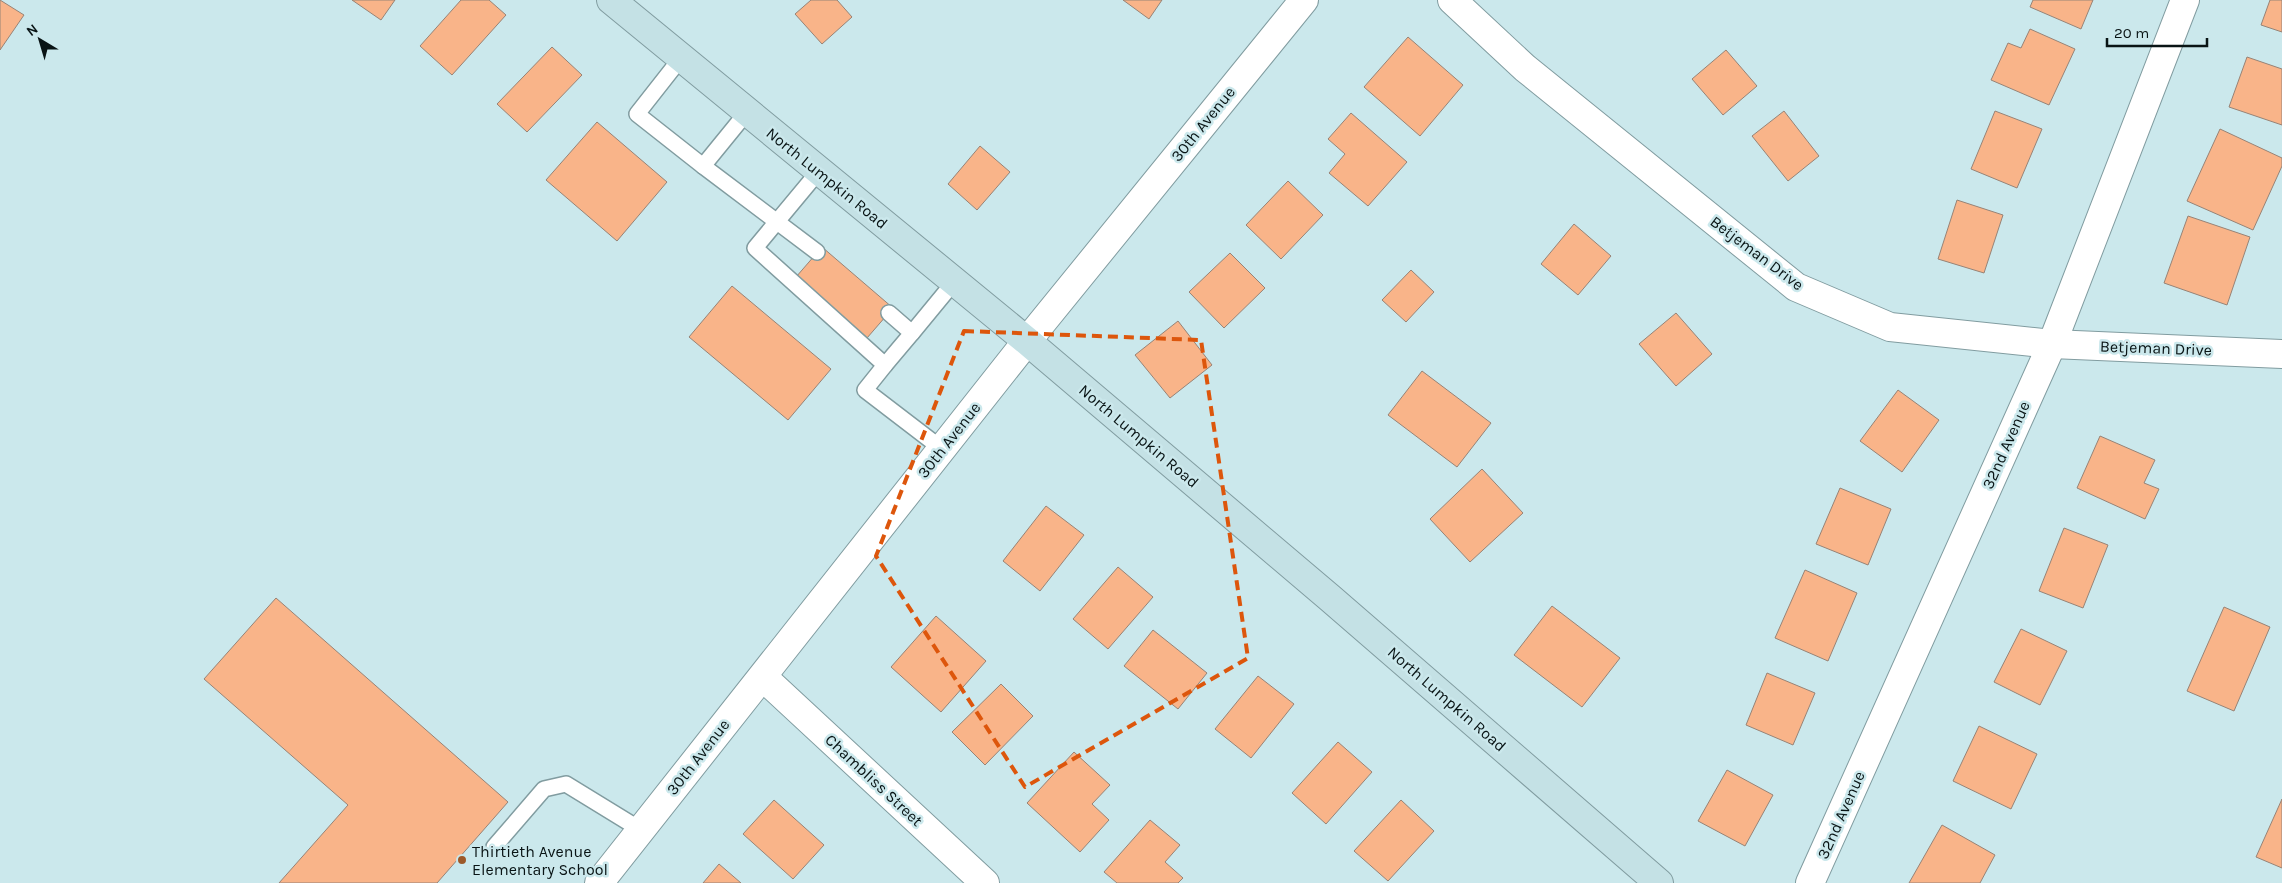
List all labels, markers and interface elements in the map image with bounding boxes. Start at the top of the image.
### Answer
north arrow [15,15,65,65]
scale bar [2107,15,2207,47]
text: N [23,20,41,40]
text: 20 m [2114,24,2149,42]
street label: 30th Avenue [1167,83,1239,165]
street label: North Lumpkin Road [763,123,891,233]
street label: Betjeman Drive [1707,212,1807,294]
street label: Betjeman Drive [2100,337,2212,359]
street label: North Lumpkin Road [1075,380,1203,492]
street label: 30th Avenue [913,398,985,482]
street label: 32nd Avenue [1978,398,2034,492]
street label: North Lumpkin Road [1384,642,1510,756]
street label: 30th Avenue [662,715,734,799]
street label: Chambliss Street [821,730,927,830]
street label: 32nd Avenue [1813,768,1869,862]
place label: Thirtieth Avenue Elementary School [472,842,608,879]
marker: Thirtieth Avenue Elementary School [456,854,468,866]

